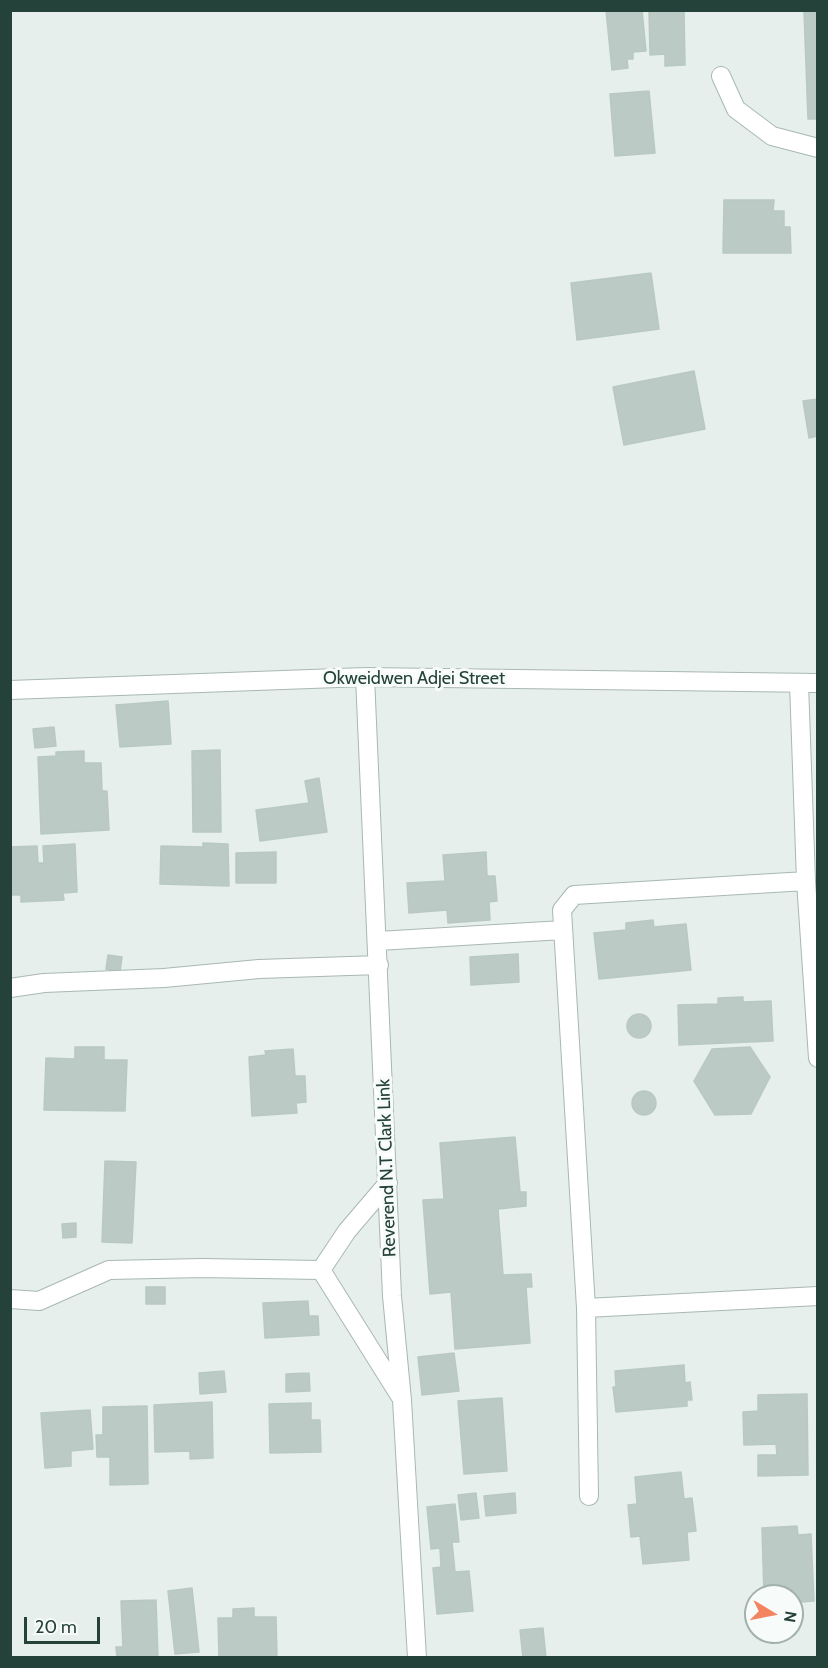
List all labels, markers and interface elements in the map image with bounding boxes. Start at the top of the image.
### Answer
street label: Okweidwen Adjei Street [323,668,505,690]
street label: Reverend N.T Clark Link [373,1078,401,1258]
north arrow [744,1584,804,1644]
scale bar [27,1605,104,1643]
text: N [780,1610,801,1624]
text: 20 m [35,1616,77,1638]

